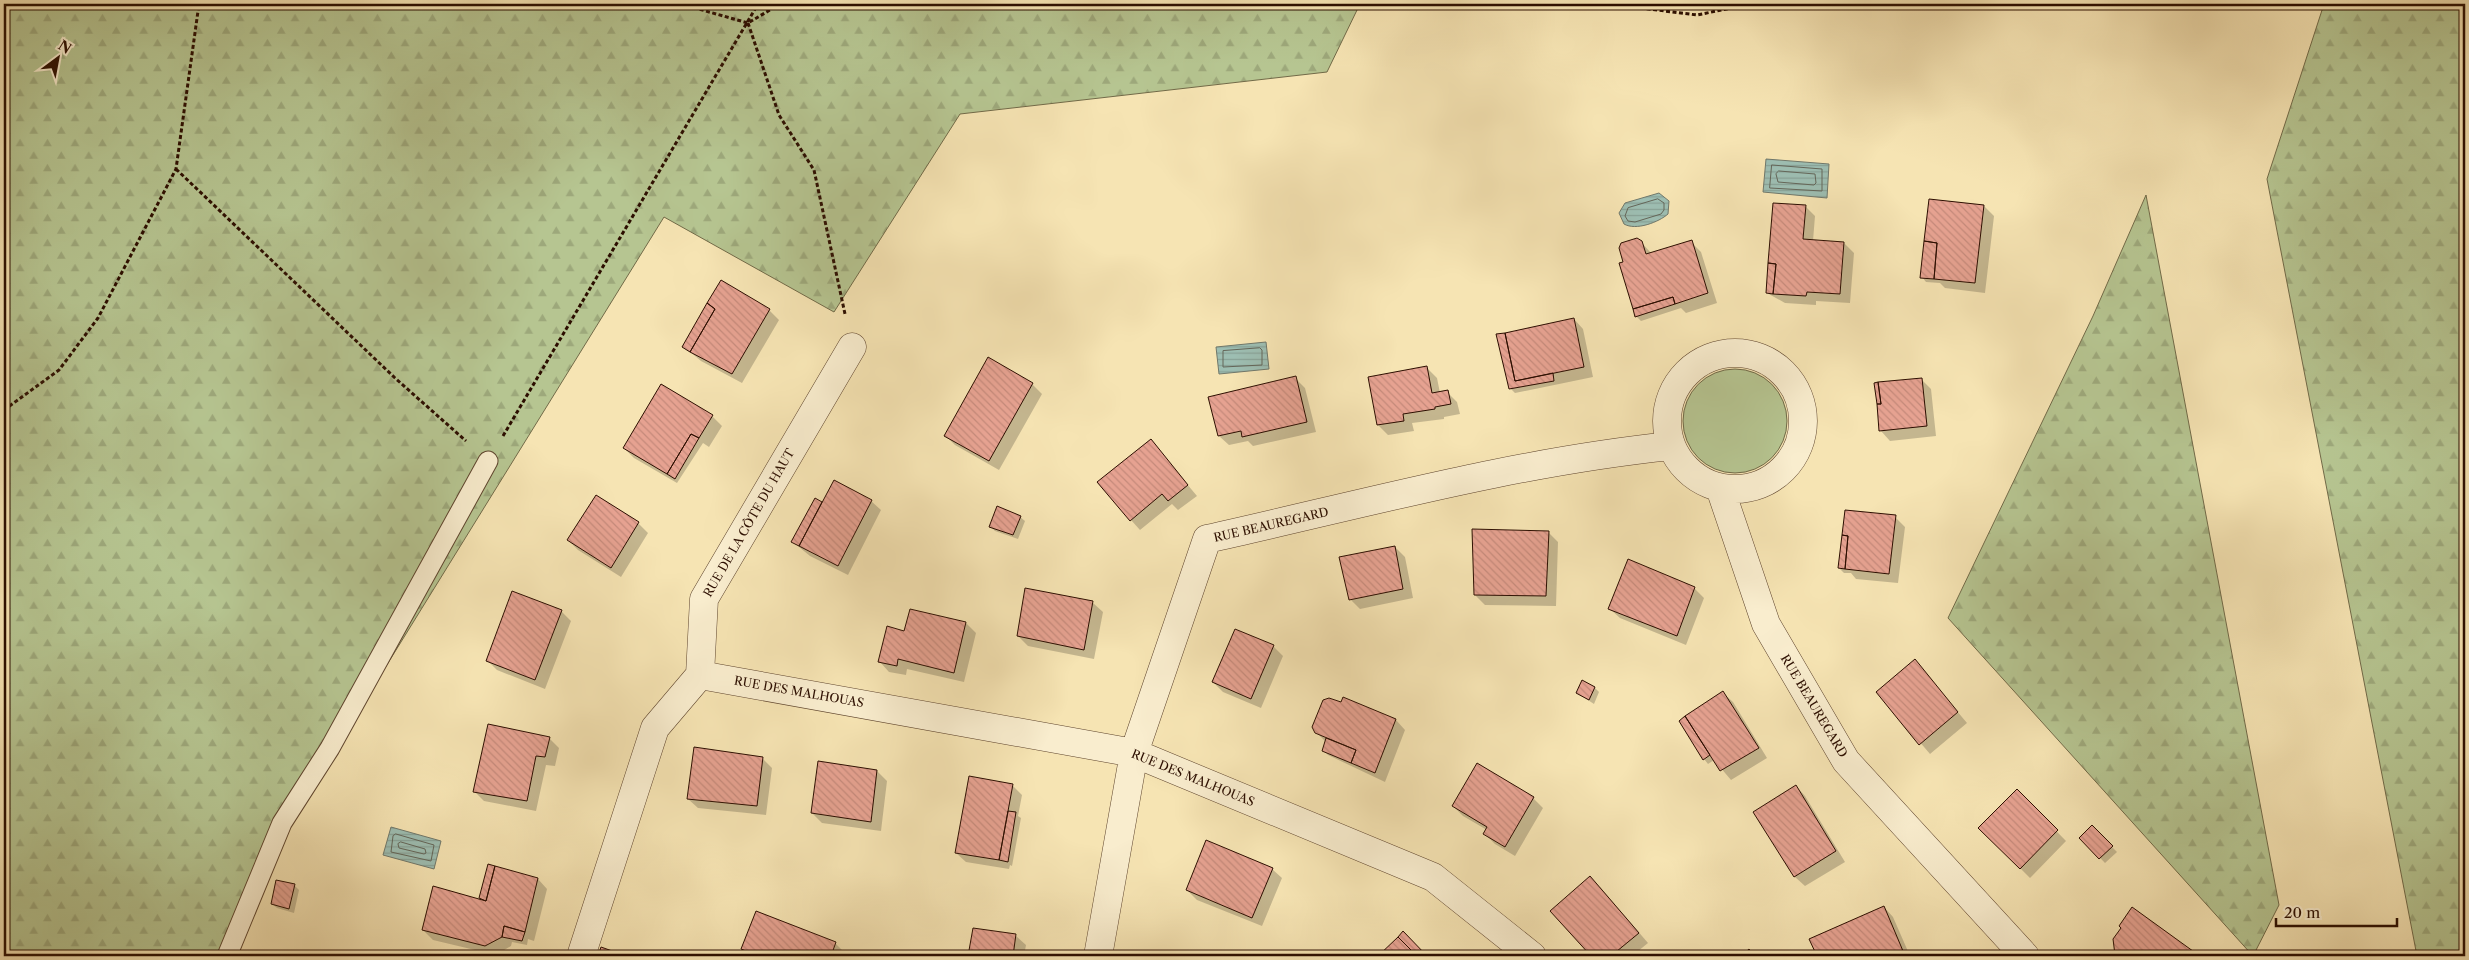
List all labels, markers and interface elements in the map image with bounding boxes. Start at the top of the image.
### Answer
north arrow [32,32,82,82]
text: N [55,36,75,58]
street label: RUE DE LA CÔTE DU HAUT [699,445,797,600]
street label: RUE BEAUREGARD [1212,504,1330,545]
street label: RUE BEAUREGARD [1778,651,1851,760]
street label: RUE DES MALHOUAS [733,673,865,710]
street label: RUE DES MALHOUAS [1129,746,1257,809]
scale bar [2276,895,2398,927]
text: 20 m [2284,903,2320,922]

